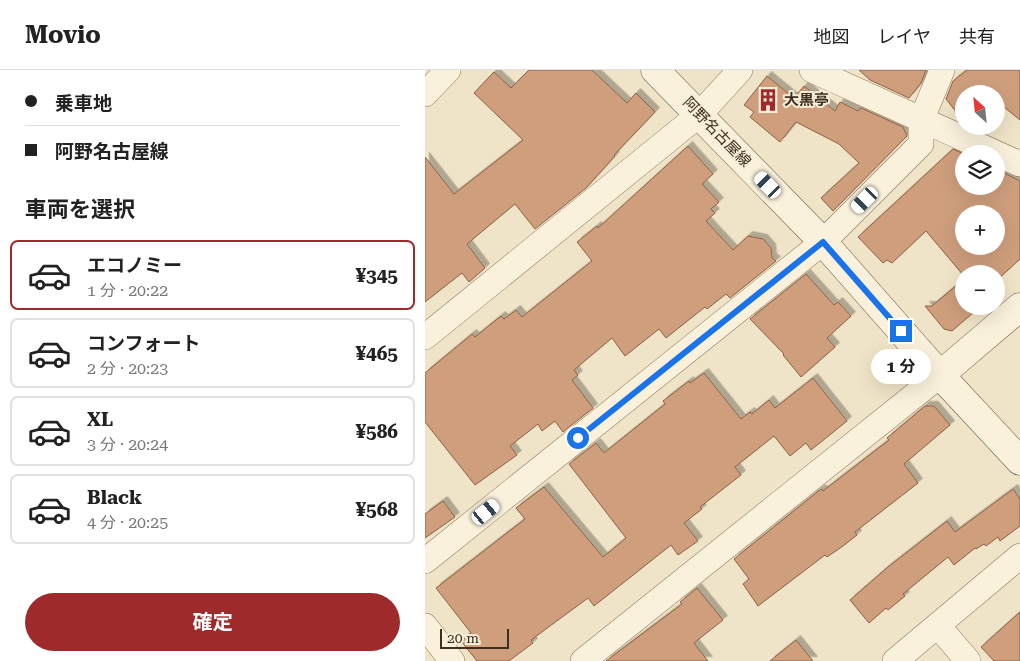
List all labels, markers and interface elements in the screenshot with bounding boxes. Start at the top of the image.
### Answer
text: Movio [25,21,101,49]
text: 地図 [814,26,850,47]
text: レイヤ [878,26,931,47]
text: 共有 [959,26,995,47]
north arrow [955,85,1005,135]
map controls [955,85,1005,315]
building icon: 大黒亭 [755,87,781,113]
place label: 大黒亭 [784,91,829,109]
text: 乗車地 [55,92,112,115]
street label: 阿野名古屋線 [679,93,755,171]
text: 阿野名古屋線 [55,140,169,163]
button: layers [955,145,1005,195]
car [752,169,783,201]
car [849,184,880,216]
text: 車両を選択 [25,197,135,222]
button: + [955,205,1005,255]
icon: car [27,253,72,298]
text: エコノミー [87,254,182,277]
text: ¥345 [355,264,398,287]
button: − [955,265,1005,315]
text: 1 分 · 20:22 [87,281,168,300]
route end [890,320,912,342]
icon: car [27,331,72,376]
text: コンフォート [87,332,200,355]
text: ¥465 [355,342,398,365]
callout: 1 分 [871,348,931,384]
text: 1 分 [886,357,916,376]
text: 2 分 · 20:23 [87,359,168,378]
text: XL [87,408,113,431]
icon: car [27,409,72,454]
text: ¥586 [355,420,398,443]
route start [567,427,589,449]
text: 3 分 · 20:24 [87,435,168,454]
text: Black [87,486,142,509]
icon: car [27,487,72,532]
car [469,497,502,527]
text: ¥568 [355,498,398,521]
text: 4 分 · 20:25 [87,513,168,532]
button: 確定 [25,593,400,651]
scale bar [440,626,509,649]
text: 20 m [447,630,479,646]

